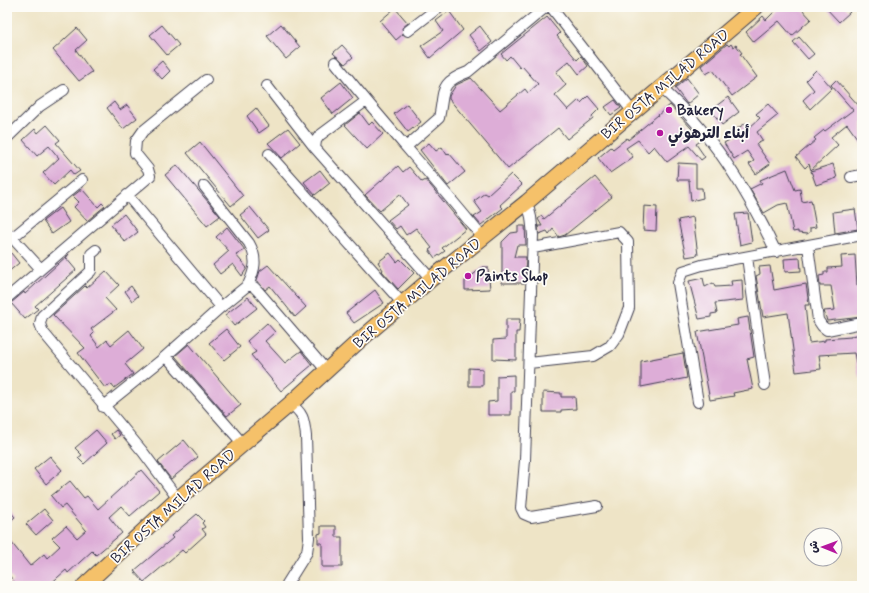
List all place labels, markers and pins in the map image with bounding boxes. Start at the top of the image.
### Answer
place label: Bakery [677,101,724,121]
marker: Bakery [664,105,674,115]
place label: أبناء الترهوني [668,123,750,147]
marker: أبناء الترهوني [655,128,665,138]
place label: Paints Shop [476,267,548,287]
marker: Paints Shop [463,271,473,281]

